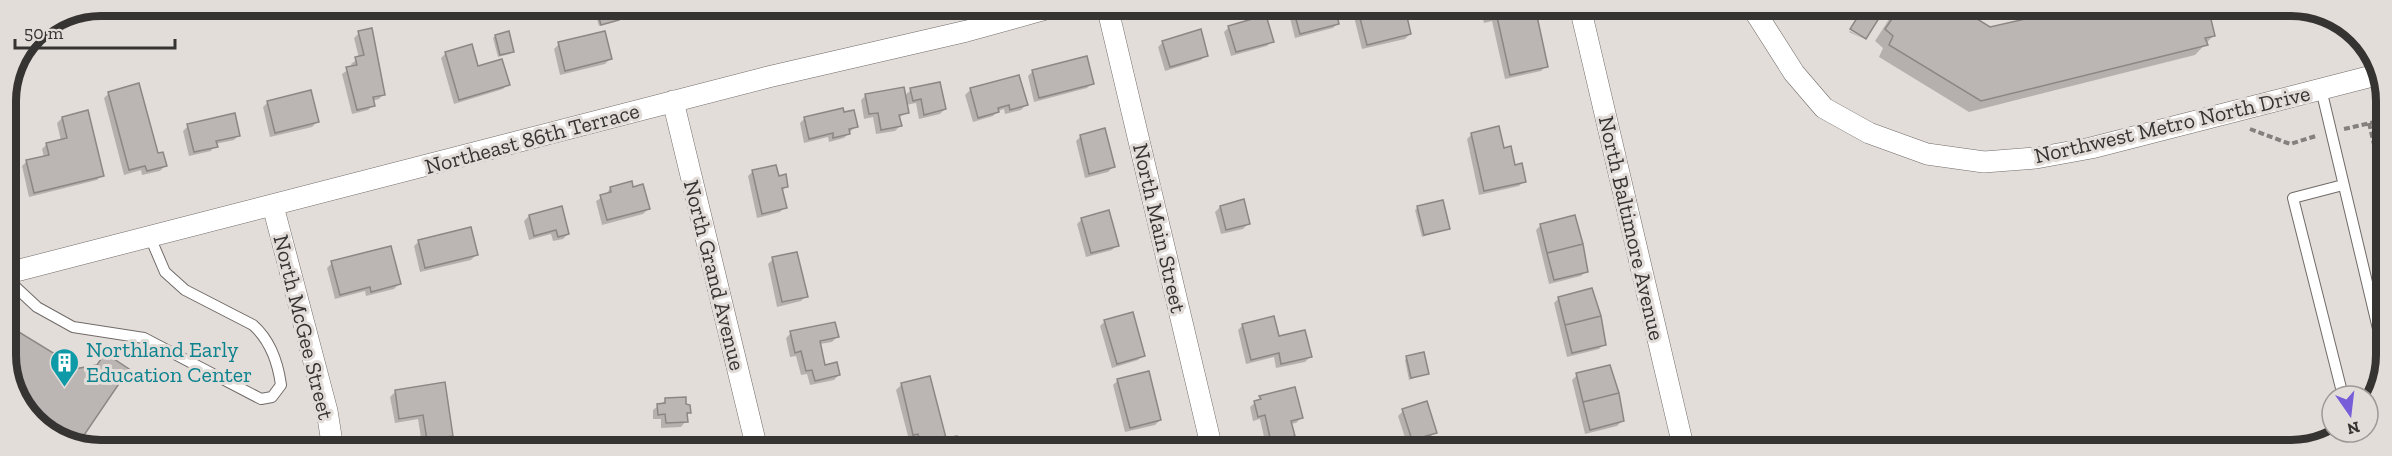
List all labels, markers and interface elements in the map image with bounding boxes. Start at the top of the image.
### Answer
scale bar [15,12,176,50]
text: 50 m [24,22,64,44]
street label: Northwest Metro North Drive [2032,80,2313,169]
street label: Northeast 86th Terrace [422,97,642,180]
street label: North Baltimore Avenue [1593,113,1670,343]
street label: North Main Street [1127,141,1192,316]
street label: North Grand Avenue [678,177,751,373]
street label: North McGee Street [267,232,340,423]
place label: Northland Early Education Center [86,336,252,388]
building icon: Northland Early Education Center [49,346,81,388]
north arrow [2320,384,2380,444]
text: N [2345,417,2362,439]

